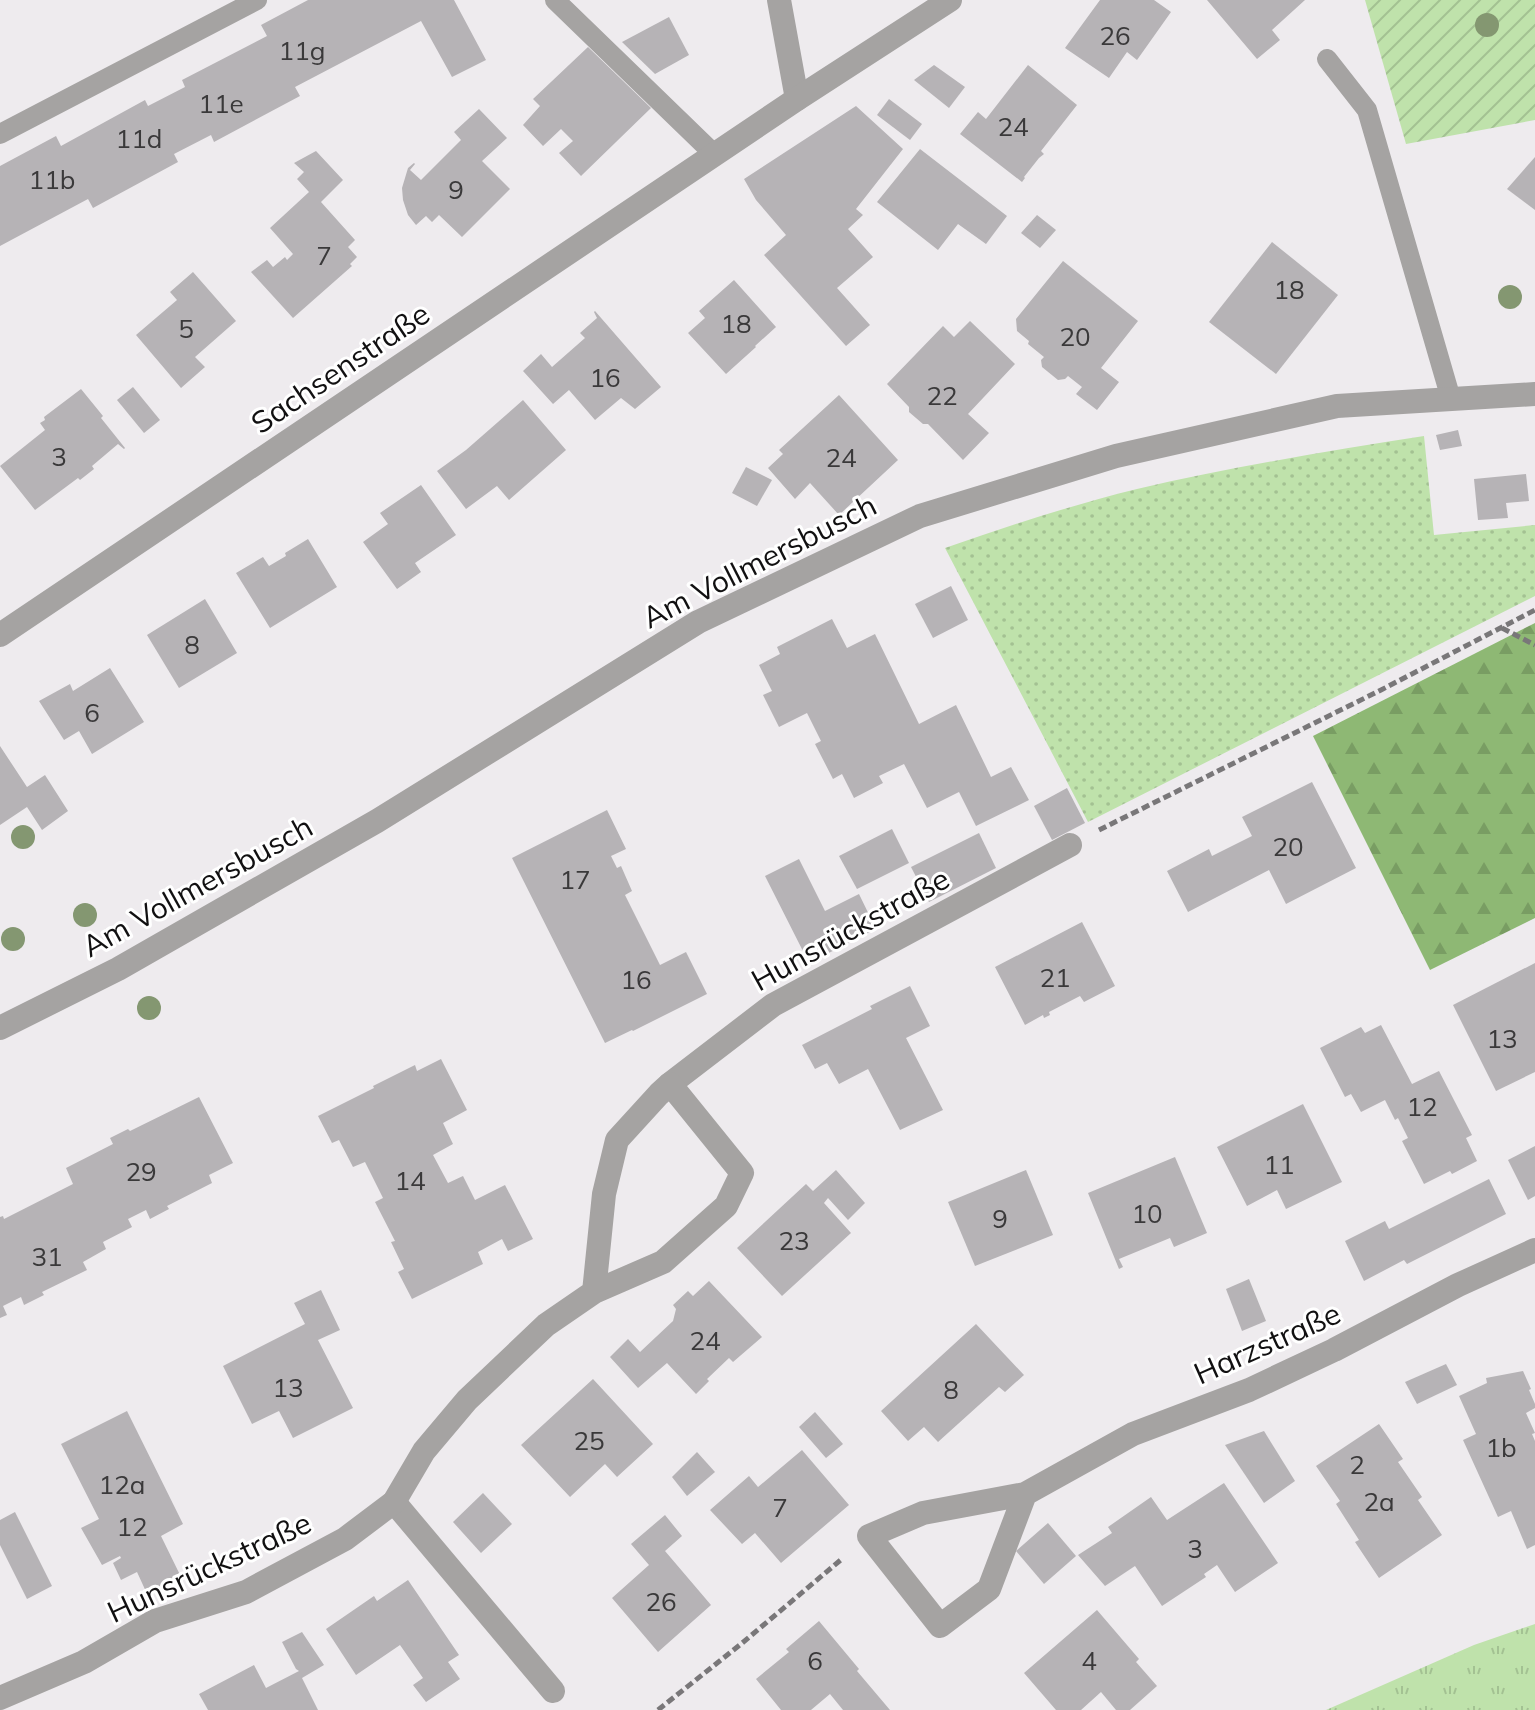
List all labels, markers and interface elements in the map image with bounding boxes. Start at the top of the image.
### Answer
house number: 26 [1099,19,1131,52]
house number: 11g [279,34,325,67]
house number: 11e [198,87,244,120]
house number: 24 [997,110,1029,143]
house number: 11d [116,122,162,155]
house number: 11b [29,163,75,196]
house number: 9 [448,173,464,206]
house number: 7 [316,239,332,272]
house number: 18 [1273,273,1305,306]
street label: Sachsenstraße [243,294,437,442]
house number: 18 [720,307,752,340]
house number: 5 [178,312,194,345]
house number: 20 [1059,320,1091,353]
house number: 16 [589,361,621,394]
house number: 22 [926,379,958,412]
house number: 3 [51,440,67,473]
house number: 24 [825,441,857,474]
street label: Am Vollmersbusch [636,486,882,636]
house number: 8 [184,628,200,661]
house number: 6 [84,696,100,729]
street label: Am Vollmersbusch [75,807,319,965]
house number: 20 [1272,830,1304,863]
street label: Hunsrückstraße [744,859,956,999]
house number: 17 [559,863,591,896]
house number: 21 [1039,961,1071,994]
house number: 16 [620,963,652,996]
house number: 13 [1486,1022,1518,1055]
house number: 12 [1406,1090,1438,1123]
house number: 11 [1263,1148,1295,1181]
house number: 29 [125,1155,157,1188]
house number: 14 [394,1164,426,1197]
house number: 10 [1131,1197,1163,1230]
house number: 9 [992,1202,1008,1235]
house number: 23 [778,1224,810,1257]
house number: 31 [31,1240,63,1273]
street label: Harzstraße [1188,1294,1346,1392]
house number: 24 [689,1324,721,1357]
house number: 13 [272,1371,304,1404]
house number: 8 [943,1373,959,1406]
house number: 25 [573,1424,605,1457]
house number: 1b [1485,1431,1517,1464]
house number: 2 [1349,1448,1365,1481]
house number: 12a [99,1468,145,1501]
house number: 2a [1363,1485,1395,1518]
house number: 7 [772,1491,788,1524]
street label: Hunsrückstraße [101,1503,317,1631]
house number: 12 [116,1510,148,1543]
house number: 3 [1187,1532,1203,1565]
house number: 26 [645,1585,677,1618]
house number: 6 [807,1644,823,1677]
house number: 4 [1081,1644,1097,1677]

